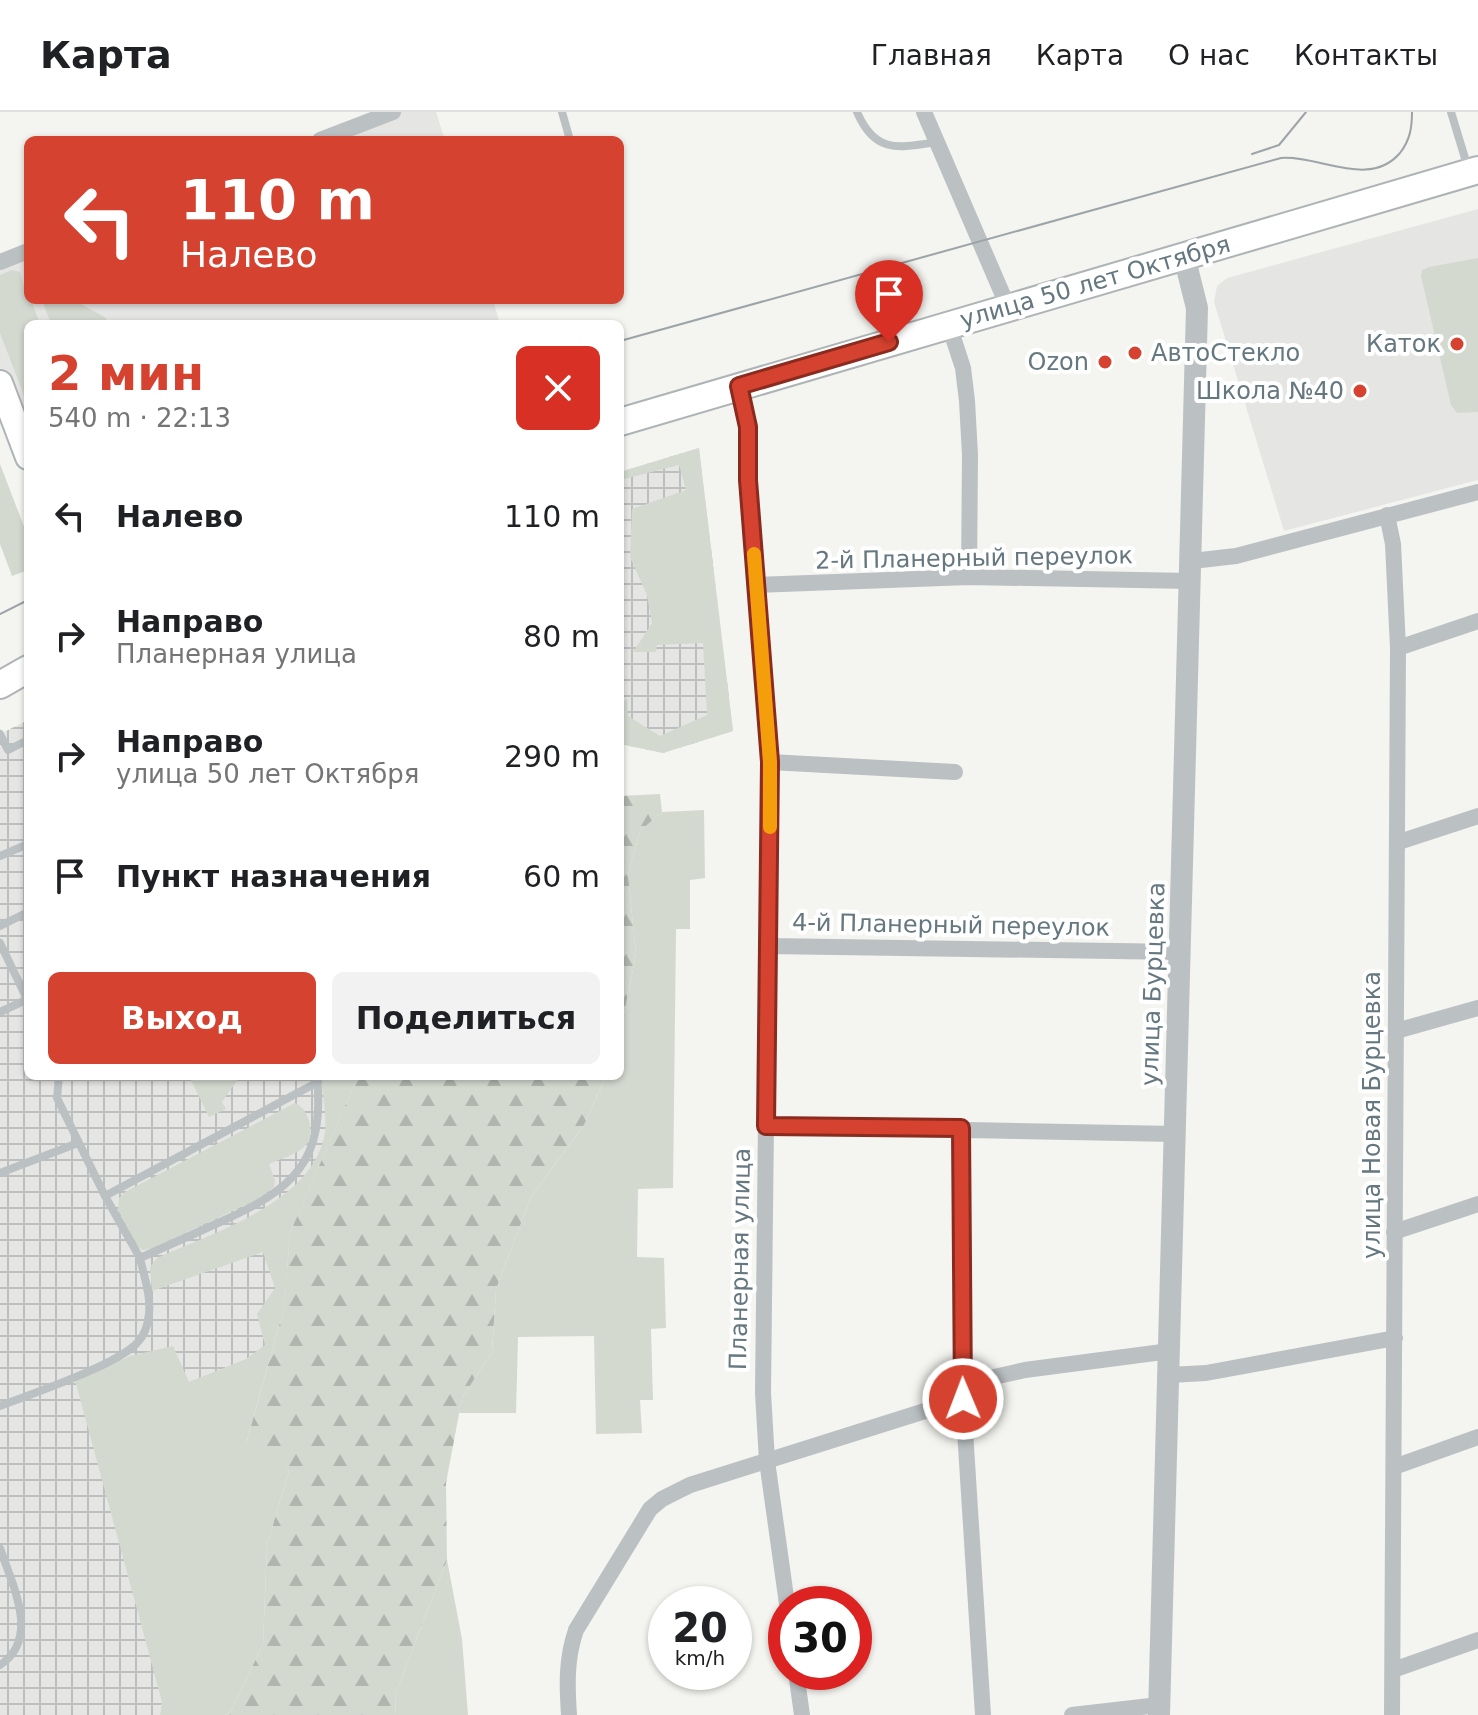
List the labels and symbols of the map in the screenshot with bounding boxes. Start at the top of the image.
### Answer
street label: улица 50 лет Октября [957,230,1233,334]
pin [855,260,923,342]
place label: Каток [1366,330,1441,358]
marker: Каток [1448,335,1466,353]
place label: АвтоСтекло [1151,339,1300,367]
marker: АвтоСтекло [1126,344,1144,362]
place label: Ozon [1028,348,1089,376]
marker: Ozon [1096,353,1114,371]
place label: Школа №40 [1196,377,1344,405]
marker: Школа №40 [1351,382,1369,400]
street label: 2-й Планерный переулок [815,541,1133,575]
street label: улица Бурцевка [1135,881,1171,1087]
street label: 4-й Планерный переулок [792,908,1110,942]
street label: улица Новая Бурцевка [1358,971,1386,1259]
street label: Планерная улица [724,1148,756,1370]
position arrow [921,1357,1005,1441]
speed limit sign: 30 [768,1586,872,1690]

